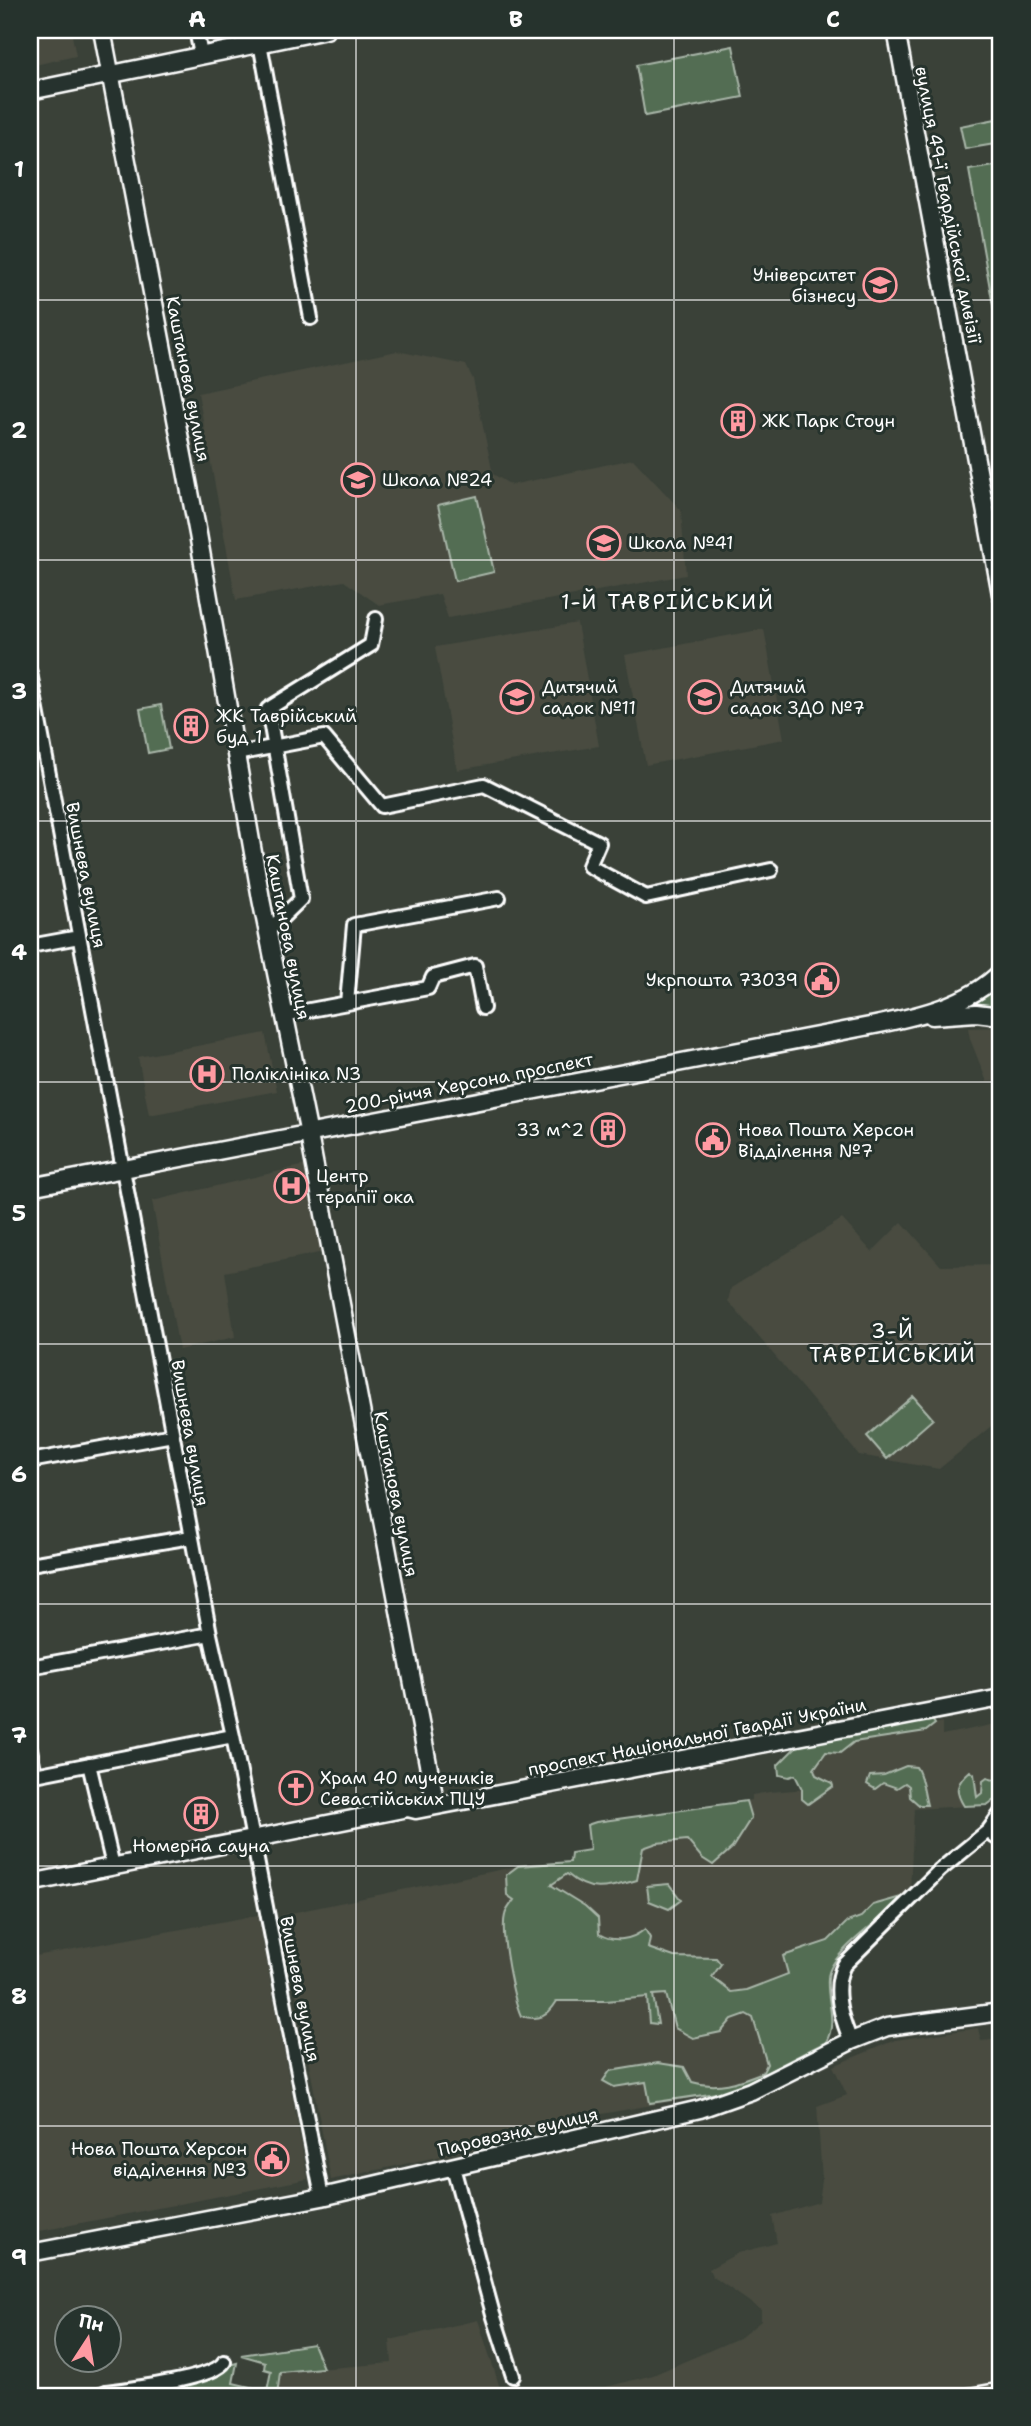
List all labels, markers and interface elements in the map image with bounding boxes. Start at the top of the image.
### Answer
text: A [188,4,206,34]
text: B [509,4,523,34]
text: C [826,4,840,34]
street label: вулиця 49-ї Гвардійської дивізії [909,64,987,347]
text: 1 [14,154,24,184]
place label: Університет бізнесу [753,263,857,308]
school or university icon: Університет бізнесу [861,266,899,304]
street label: Каштанова вулиця [160,294,216,464]
building icon: ЖК Парк Стоун [719,402,757,440]
place label: ЖК Парк Стоун [762,409,895,433]
text: 2 [11,415,27,445]
school or university icon: Школа №24 [339,461,377,499]
place label: Школа №24 [382,468,492,492]
school or university icon: Школа №41 [585,524,623,562]
place label: Школа №41 [628,531,733,555]
district label: 1-Й ТАВРІЙСЬКИЙ [561,588,775,616]
place label: Дитячий садок №11 [542,675,636,720]
place label: Дитячий садок ЗДО №7 [730,675,865,720]
text: 3 [11,676,27,706]
school or university icon: Дитячий садок №11 [498,678,536,716]
school or university icon: Дитячий садок ЗДО №7 [686,678,724,716]
place label: ЖК Таврійський буд 1 [216,704,357,749]
building icon: ЖК Таврійський буд 1 [172,707,210,745]
street label: Вишнева вулиця [60,800,112,950]
street label: Каштанова вулиця [260,852,316,1022]
text: 4 [11,937,27,967]
public building icon: Укрпошта 73039 [803,961,841,999]
place label: Укрпошта 73039 [646,968,798,992]
street label: 200-річчя Херсона проспект [343,1047,596,1119]
hospital icon: Поліклініка N3 [188,1055,226,1093]
place label: Поліклініка N3 [232,1062,361,1086]
building icon: 33 м^2 [589,1111,627,1149]
place label: 33 м^2 [516,1118,584,1142]
place label: Нова Пошта Херсон Відділення №7 [738,1118,914,1163]
public building icon: Нова Пошта Херсон Відділення №7 [694,1121,732,1159]
place label: Центр терапії ока [316,1164,414,1209]
hospital icon: Центр терапії ока [272,1167,310,1205]
text: 5 [12,1198,26,1228]
district label: 3-Й ТАВРІЙСЬКИЙ [809,1317,977,1369]
street label: Вишнева вулиця [165,1358,215,1508]
street label: Каштанова вулиця [368,1409,424,1579]
text: 6 [11,1459,27,1489]
street label: проспект Національної Гвардії України [526,1692,869,1782]
text: 7 [11,1720,27,1750]
place label: Храм 40 мучеників Севастійських ПЦУ [320,1766,494,1811]
church icon: Храм 40 мучеників Севастійських ПЦУ [277,1769,315,1807]
building icon: Номерна сауна [182,1795,220,1833]
place label: Номерна сауна [132,1834,270,1858]
street label: Вишнева вулиця [274,1914,326,2064]
text: 8 [11,1981,27,2011]
street label: Паровозна вулиця [435,2102,601,2162]
place label: Нова Пошта Херсон відділення №3 [71,2137,247,2182]
public building icon: Нова Пошта Херсон відділення №3 [253,2140,291,2178]
text: 9 [11,2242,27,2272]
north arrow [52,2304,122,2374]
text: Пн [77,2308,106,2338]

